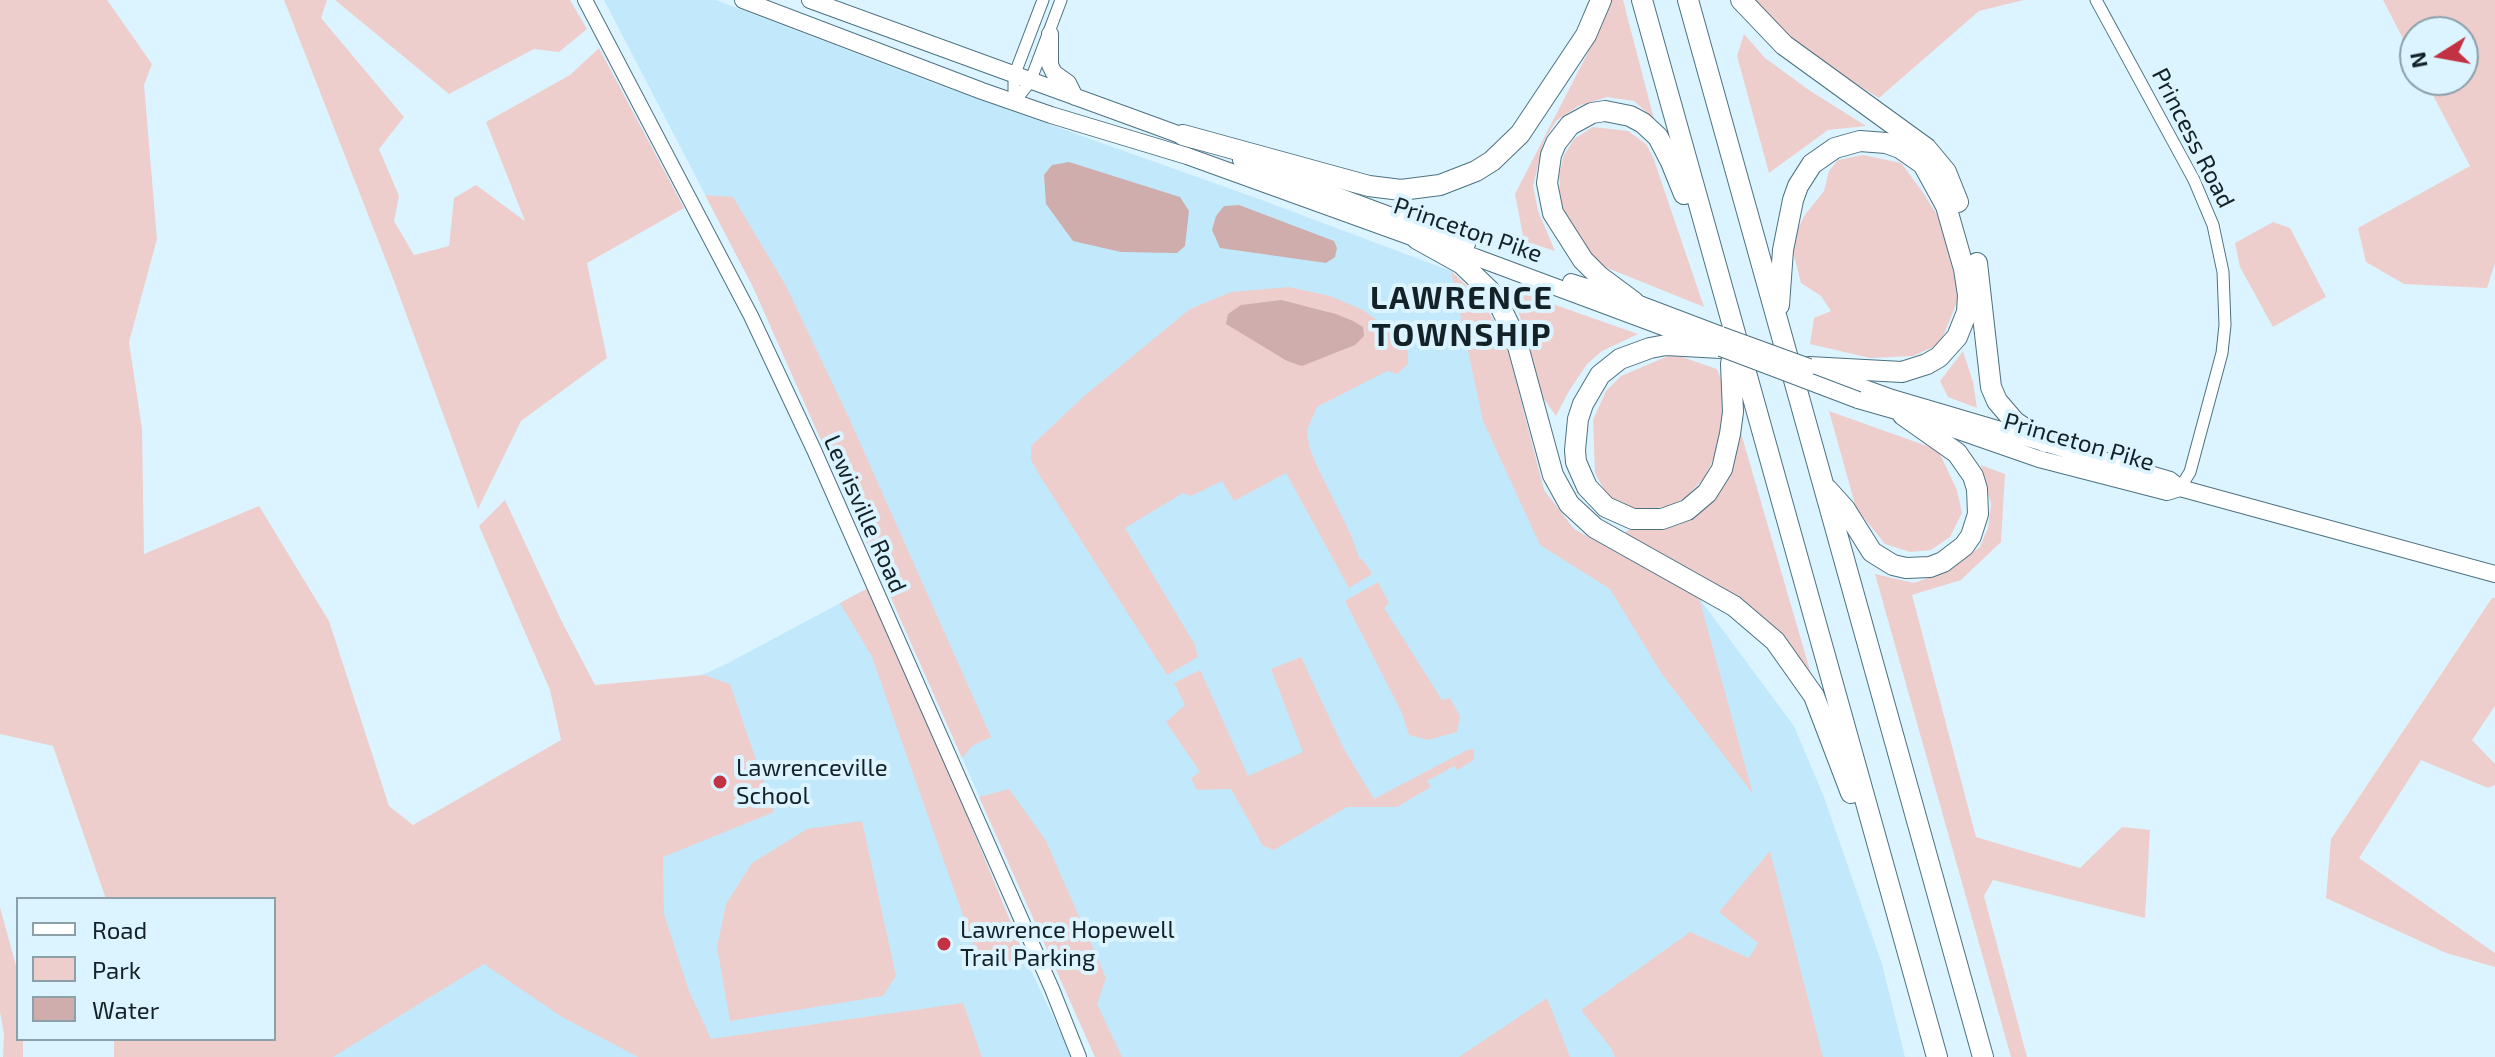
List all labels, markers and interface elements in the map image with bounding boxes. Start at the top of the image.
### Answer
north arrow [2399,16,2479,96]
text: N [2403,50,2432,70]
street label: Princess Road [2145,63,2241,213]
street label: Princeton Pike [1390,191,1546,269]
district label: LAWRENCE TOWNSHIP [1370,279,1554,354]
street label: Princeton Pike [2001,407,2157,477]
street label: Lewisville Road [817,431,913,597]
place label: Lawrenceville School [736,754,888,810]
marker: Lawrenceville School [711,773,729,791]
legend [16,897,276,1041]
text: Road [92,915,147,944]
place label: Lawrence Hopewell Trail Parking [960,916,1175,972]
marker: Lawrence Hopewell Trail Parking [935,935,953,953]
text: Park [92,955,141,984]
text: Water [92,995,159,1024]

